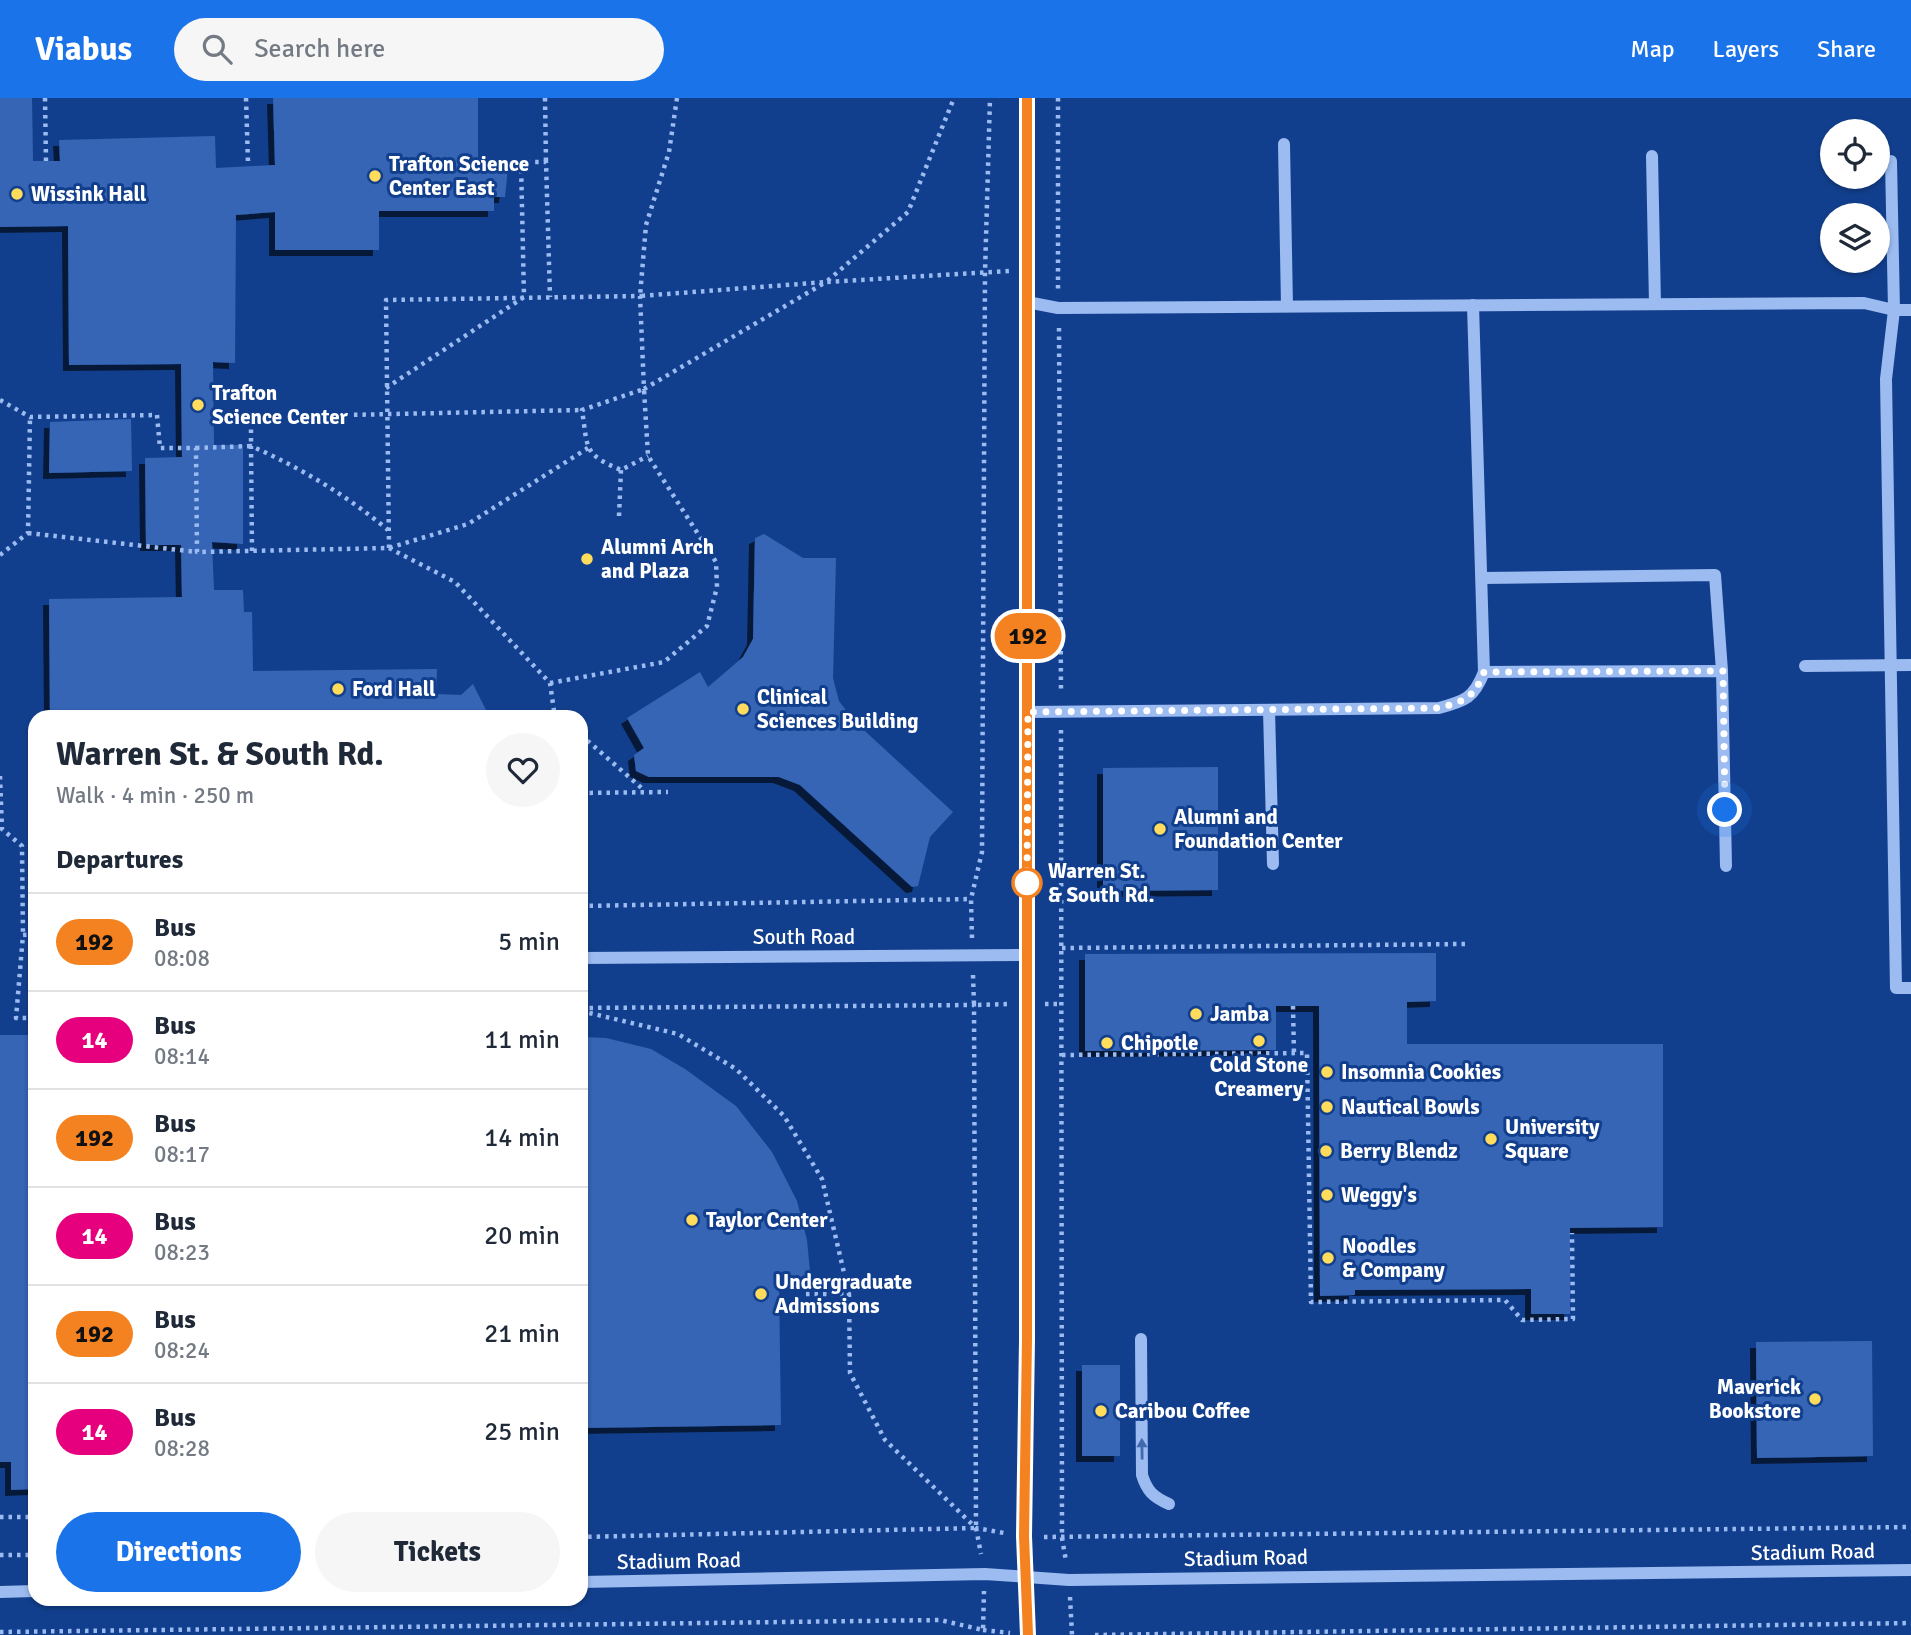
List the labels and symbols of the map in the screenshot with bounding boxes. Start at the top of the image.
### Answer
place label: Trafton Science Center East [389,151,529,201]
marker: Trafton Science Center East [367,168,383,184]
place label: Wissink Hall [31,181,147,207]
marker: Wissink Hall [9,186,25,202]
place label: Trafton Science Center [212,380,349,430]
marker: Trafton Science Center [190,397,206,413]
place label: Alumni Arch and Plaza [601,534,714,584]
marker: Alumni Arch and Plaza [579,551,595,567]
line badge: 192 [988,613,1068,659]
place label: Ford Hall [352,676,436,702]
marker: Ford Hall [330,681,346,697]
place label: Clinical Sciences Building [757,684,919,734]
marker: Clinical Sciences Building [735,701,751,717]
your location [1707,792,1742,827]
place label: Alumni and Foundation Center [1174,804,1343,854]
marker: Alumni and Foundation Center [1152,821,1168,837]
place label: Warren St. & South Rd. [1048,858,1154,908]
marker: Warren St. & South Rd. [1012,868,1042,898]
street label: South Road [753,924,855,950]
place label: Jamba [1210,1001,1269,1027]
marker: Jamba [1188,1006,1204,1022]
place label: Chipotle [1121,1030,1198,1056]
marker: Cold Stone Creamery [1251,1033,1267,1049]
marker: Chipotle [1099,1035,1115,1051]
place label: Cold Stone Creamery [1210,1052,1308,1102]
place label: Insomnia Cookies [1341,1059,1501,1085]
marker: Insomnia Cookies [1319,1064,1335,1080]
place label: Nautical Bowls [1341,1094,1480,1120]
marker: Nautical Bowls [1319,1099,1335,1115]
place label: University Square [1505,1114,1600,1164]
marker: University Square [1483,1131,1499,1147]
place label: Berry Blendz [1340,1138,1458,1164]
marker: Berry Blendz [1318,1143,1334,1159]
place label: Weggy's [1341,1182,1417,1208]
marker: Weggy's [1319,1187,1335,1203]
place label: Taylor Center [706,1207,828,1233]
marker: Taylor Center [684,1212,700,1228]
place label: Noodles & Company [1342,1233,1445,1283]
marker: Noodles & Company [1320,1250,1336,1266]
place label: Undergraduate Admissions [775,1269,912,1319]
marker: Undergraduate Admissions [753,1286,769,1302]
place label: Maverick Bookstore [1709,1374,1801,1424]
marker: Maverick Bookstore [1807,1391,1823,1407]
place label: Caribou Coffee [1115,1398,1250,1424]
marker: Caribou Coffee [1093,1403,1109,1419]
one-way arrow [1136,1438,1147,1460]
street label: Stadium Road [1751,1538,1875,1566]
street label: Stadium Road [1184,1544,1308,1572]
street label: Stadium Road [617,1547,741,1575]

